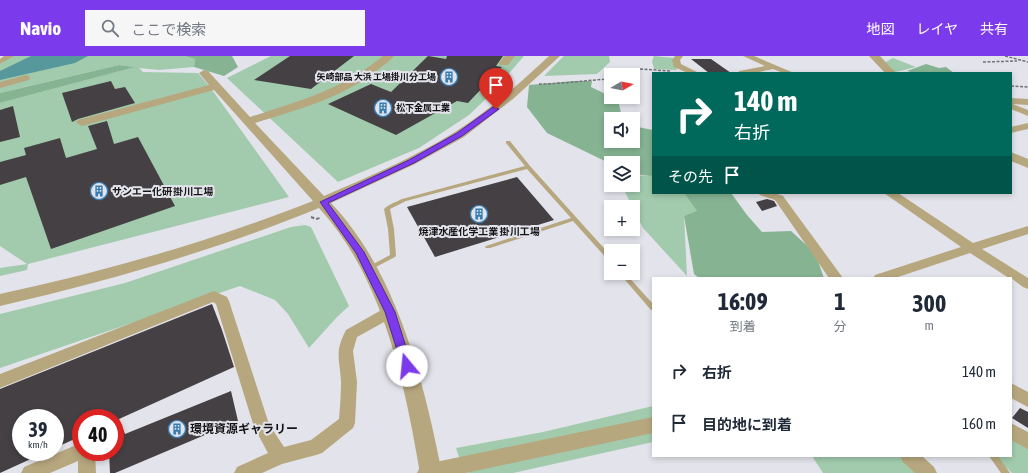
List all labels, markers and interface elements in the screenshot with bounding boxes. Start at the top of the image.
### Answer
search box [85,10,365,46]
text: Navio [20,17,61,39]
icon: search [99,17,121,39]
text: ここで検索 [131,21,206,38]
text: 地図 [866,21,894,37]
text: レイヤ [916,21,958,37]
text: 共有 [980,21,1008,37]
building icon: 矢崎部品 大浜 工場掛川分工場 [439,67,459,87]
pin [479,68,513,109]
north arrow [604,68,640,104]
map controls [604,68,640,280]
place label: 矢崎部品 大浜 工場掛川分工場 [317,71,436,82]
icon: arrive [485,74,507,96]
text: 140 m [734,85,797,117]
icon: right [668,88,720,140]
building icon: 松下金属工業 [373,98,393,118]
place label: 松下金属工業 [396,103,450,113]
button: sound [604,112,640,148]
text: 右折 [734,122,770,143]
button: layers [604,156,640,192]
icon: arrive [721,164,743,186]
text: その先 [668,168,713,185]
building icon: サンエー化研 掛川工場 [89,181,109,201]
place label: サンエー化研 掛川工場 [112,186,213,197]
button: + [604,200,640,236]
building icon: 焼津水産化学工業 掛川工場 [469,204,489,224]
place label: 焼津水産化学工業 掛川工場 [418,226,540,237]
button: − [604,244,640,280]
text: 16:09 [718,288,768,315]
text: 1 [834,288,846,315]
text: 300 [912,290,946,317]
text: m [925,318,934,333]
text: 到着 [730,319,756,334]
text: 分 [834,319,847,334]
position arrow [386,345,428,387]
icon: right [668,360,690,382]
text: 140 m [962,363,996,380]
text: 右折 [702,364,732,381]
speed limit sign: 40 [72,409,124,461]
icon: arrive [668,412,690,434]
text: 160 m [962,415,996,432]
text: 目的地に到着 [702,416,792,433]
text: 39 [29,418,47,441]
building icon: 環境資源ギャラリー [167,419,187,439]
place label: 環境資源ギャラリー [190,422,298,436]
text: km/h [28,439,48,450]

